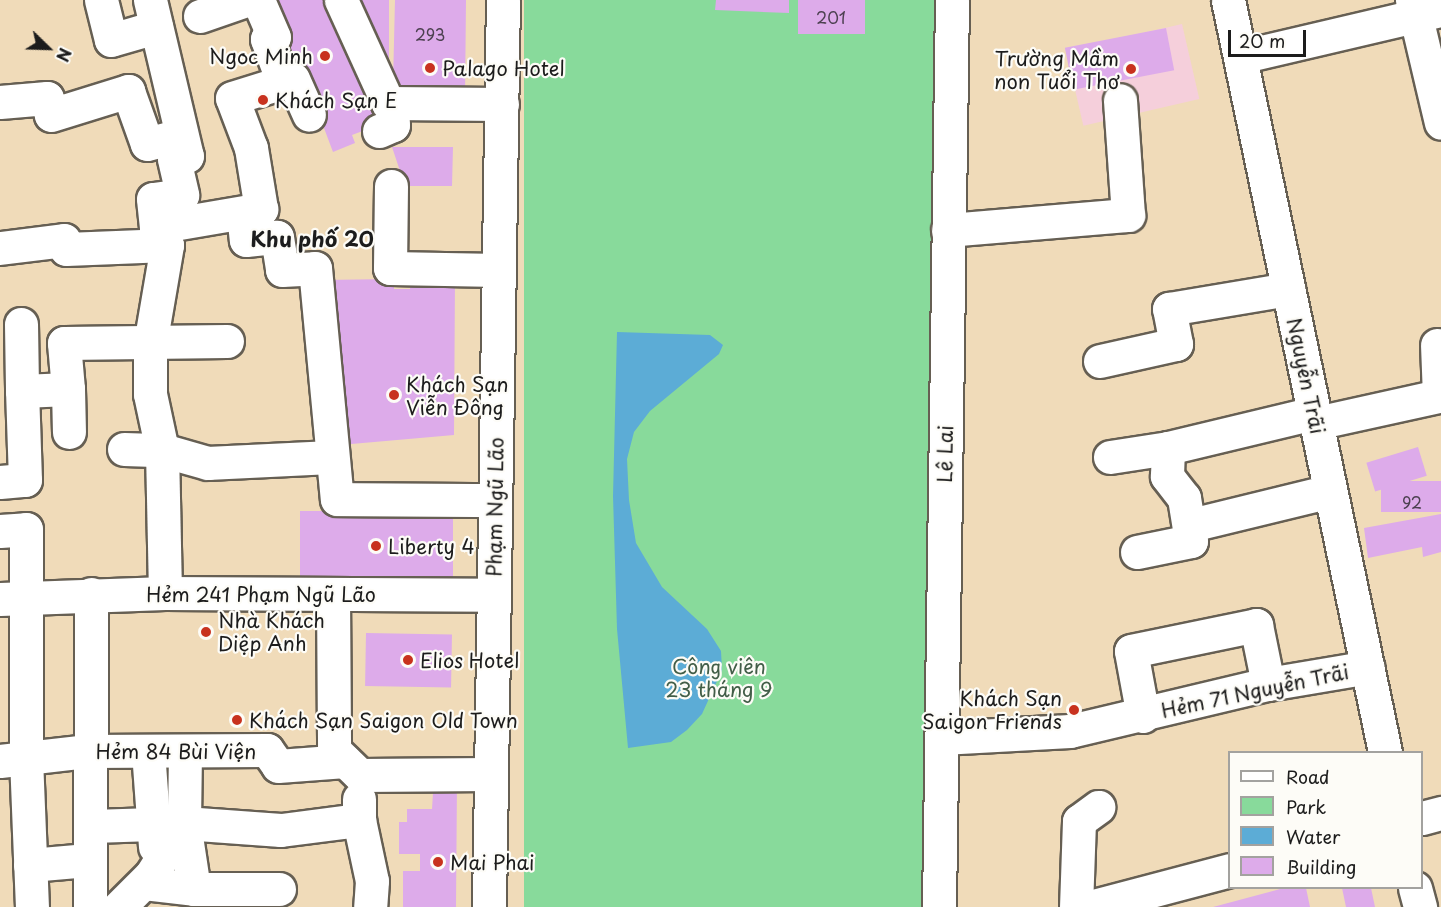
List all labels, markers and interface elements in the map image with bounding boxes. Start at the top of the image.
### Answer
house number: 201 [816,7,846,27]
north arrow [18,18,78,78]
scale bar [1231,18,1309,56]
house number: 293 [415,24,445,44]
text: 20 m [1239,27,1285,54]
place label: Ngoc Minh [208,44,313,68]
text: N [51,45,78,66]
place label: Trường Mầm non Tuổi Thơ [994,46,1119,93]
marker: Ngoc Minh [318,49,332,63]
place label: Palago Hotel [442,56,565,80]
marker: Palago Hotel [423,61,437,75]
marker: Trường Mầm non Tuổi Thơ [1124,62,1138,76]
place label: Khách Sạn E [275,88,397,112]
marker: Khách Sạn E [256,93,270,107]
district label: Khu phố 20 [250,225,374,251]
street label: Nguyễn Trãi [1282,315,1330,437]
place label: Khách Sạn Viễn Đông [406,372,509,419]
marker: Khách Sạn Viễn Đông [387,388,401,402]
street label: Lê Lai [932,425,958,483]
street label: Phạm Ngũ Lão [482,436,508,578]
house number: 92 [1402,492,1422,512]
place label: Liberty 4 [388,534,476,558]
marker: Liberty 4 [369,539,383,553]
street label: Hẻm 241 Phạm Ngũ Lão [145,582,377,606]
place label: Nhà Khách Diệp Anh [218,608,324,655]
marker: Nhà Khách Diệp Anh [199,625,213,639]
place label: Elios Hotel [420,648,521,672]
marker: Elios Hotel [401,653,415,667]
park label: Công viên 23 tháng 9 [665,654,773,701]
street label: Hẻm 71 Nguyễn Trãi [1157,659,1353,723]
place label: Khách Sạn Saigon Friends [922,686,1062,733]
marker: Khách Sạn Saigon Friends [1067,703,1081,717]
place label: Khách Sạn Saigon Old Town [249,708,519,732]
marker: Khách Sạn Saigon Old Town [230,713,244,727]
street label: Hẻm 84 Bùi Viện [95,739,257,763]
legend [1228,751,1423,889]
text: Road [1286,763,1330,790]
text: Park [1286,793,1326,820]
text: Water [1286,823,1340,850]
place label: Mai Phai [450,850,535,874]
text: Building [1286,853,1356,880]
marker: Mai Phai [431,855,445,869]

